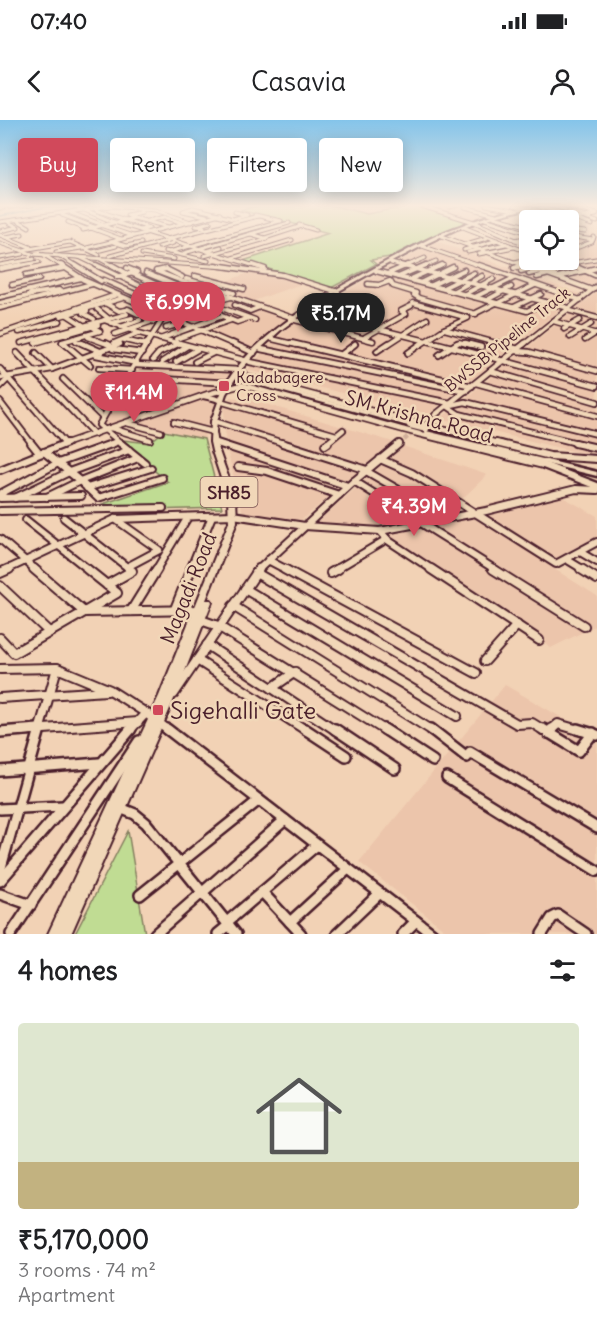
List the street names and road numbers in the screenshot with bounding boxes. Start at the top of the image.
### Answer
street label: BWSSB Pipeline Track [440,282,574,396]
street label: SM Krishna Road [342,384,496,448]
road number: SH85 [200,477,258,507]
street label: Magadi Road [154,528,222,647]

